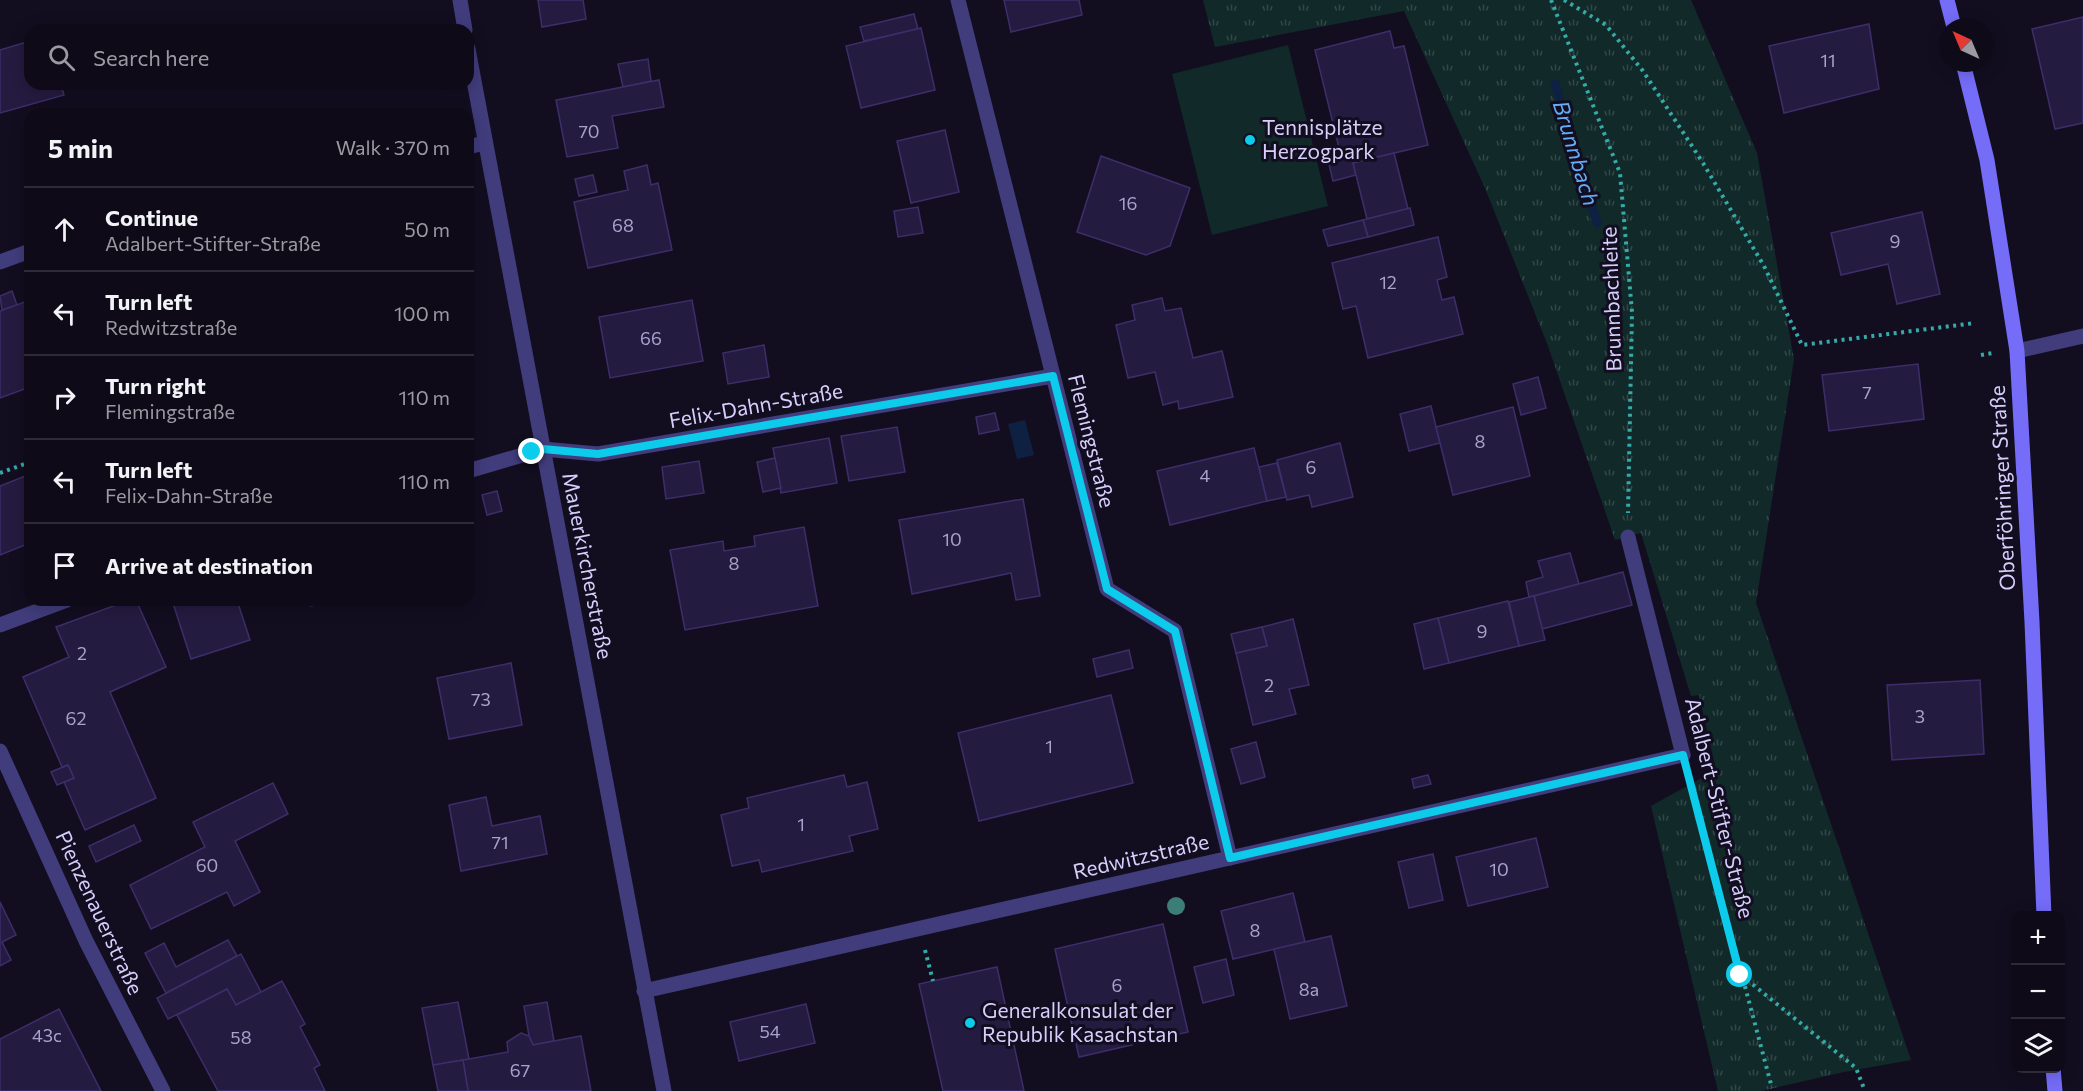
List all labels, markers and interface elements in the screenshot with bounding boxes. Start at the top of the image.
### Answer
north arrow [1939,18,1993,72]
search box [24,24,474,90]
icon: search [45,41,78,74]
text: Search here [93,44,209,71]
house number: 11 [1820,49,1836,71]
water label: Brunnbach [1548,97,1605,209]
place label: Tennisplätze Herzogpark [1262,114,1383,163]
house number: 70 [578,120,600,142]
text: 5 min [48,132,113,163]
marker: Tennisplätze Herzogpark [1243,133,1257,147]
text: Walk · 370 m [336,135,450,159]
house number: 16 [1119,192,1137,214]
text: Continue [105,204,198,231]
icon: ahead [48,213,81,246]
house number: 68 [612,214,634,236]
text: 50 m [404,217,450,241]
street label: Brunnbachleite [1595,226,1626,372]
house number: 9 [1890,230,1900,252]
text: Adalbert-Stifter-Straße [105,231,321,255]
house number: 12 [1379,271,1397,293]
text: Turn left [105,288,192,315]
icon: left [48,297,81,330]
text: 100 m [394,301,450,325]
text: Redwitzstraße [105,315,237,339]
house number: 66 [640,327,662,349]
street label: Flemingstraße [1064,371,1121,510]
text: Turn right [105,372,206,399]
street label: Felix-Dahn-Straße [667,377,845,432]
icon: right [48,381,81,414]
house number: 7 [1862,381,1872,403]
text: 110 m [399,385,450,409]
street label: Oberföhringer Straße [1984,385,2019,591]
text: Flemingstraße [105,399,235,423]
house number: 8 [1475,430,1486,452]
route end [518,438,544,464]
text: Turn left [105,456,192,483]
house number: 6 [1306,456,1316,478]
house number: 4 [1200,464,1211,486]
icon: left [48,465,81,498]
text: 110 m [399,469,450,493]
street label: Mauerkircherstraße [558,470,619,661]
text: Felix-Dahn-Straße [105,483,273,507]
house number: 10 [942,528,962,550]
icon: arrive [48,549,81,582]
text: Arrive at destination [105,552,313,579]
house number: 8 [729,552,740,574]
house number: 9 [1477,620,1487,642]
house number: 2 [77,642,87,664]
house number: 2 [1264,674,1274,696]
house number: 73 [471,688,491,710]
street label: Adalbert-Stifter-Straße [1681,695,1760,921]
house number: 3 [1915,705,1925,727]
house number: 62 [66,707,86,729]
house number: 1 [1045,735,1053,757]
house number: 1 [797,813,805,835]
street label: Pienzenauerstraße [51,826,149,998]
street label: Redwitzstraße [1070,828,1211,883]
house number: 71 [491,831,509,853]
house number: 60 [196,854,218,876]
house number: 10 [1489,858,1509,880]
map controls [2011,911,2065,1073]
button: + [2011,911,2065,965]
house number: 8 [1250,919,1261,941]
route start [1726,961,1752,987]
button: − [2011,965,2065,1019]
house number: 6 [1112,974,1122,996]
house number: 8a [1299,978,1319,1000]
place label: Generalkonsulat der Republik Kasachstan [982,997,1178,1046]
marker: Generalkonsulat der Republik Kasachstan [963,1016,977,1030]
button: layers [2011,1019,2065,1073]
house number: 54 [759,1020,781,1042]
house number: 43c [32,1024,62,1046]
house number: 58 [230,1026,252,1048]
house number: 67 [510,1059,530,1081]

